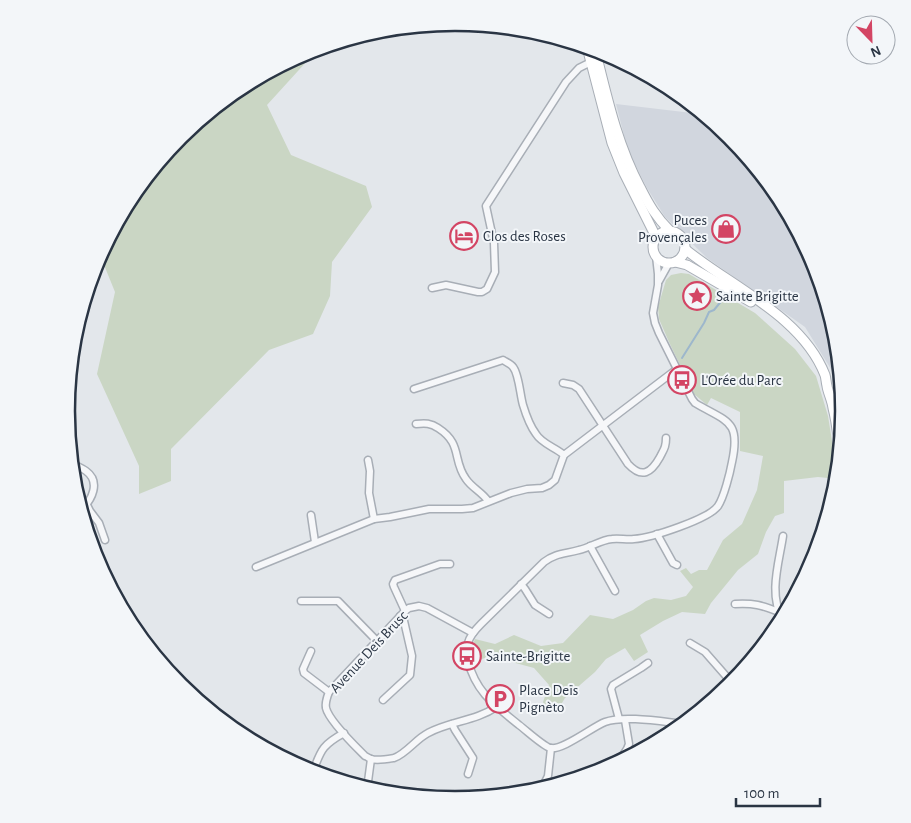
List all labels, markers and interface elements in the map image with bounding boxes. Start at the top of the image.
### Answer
north arrow [846,15,896,65]
text: N [868,43,883,59]
place label: Puces Provençales [638,213,707,245]
shop icon: Puces Provençales [711,214,741,244]
hotel icon: Clos des Roses [449,221,479,251]
place label: Clos des Roses [483,229,566,244]
place icon: Sainte Brigitte [682,281,712,311]
place label: Sainte Brigitte [716,289,799,304]
bus stop icon: L'Orée du Parc [667,365,697,395]
place label: L'Orée du Parc [701,373,782,388]
street label: Avenue Deïs Brusc [327,608,411,696]
bus stop icon: Sainte-Brigitte [452,641,482,671]
place label: Sainte-Brigitte [486,649,570,664]
place label: Place Deïs Pignèto [519,683,578,715]
parking icon: Place Deïs Pignèto [485,684,515,714]
scale bar [736,776,820,808]
text: 100 m [744,786,779,801]

